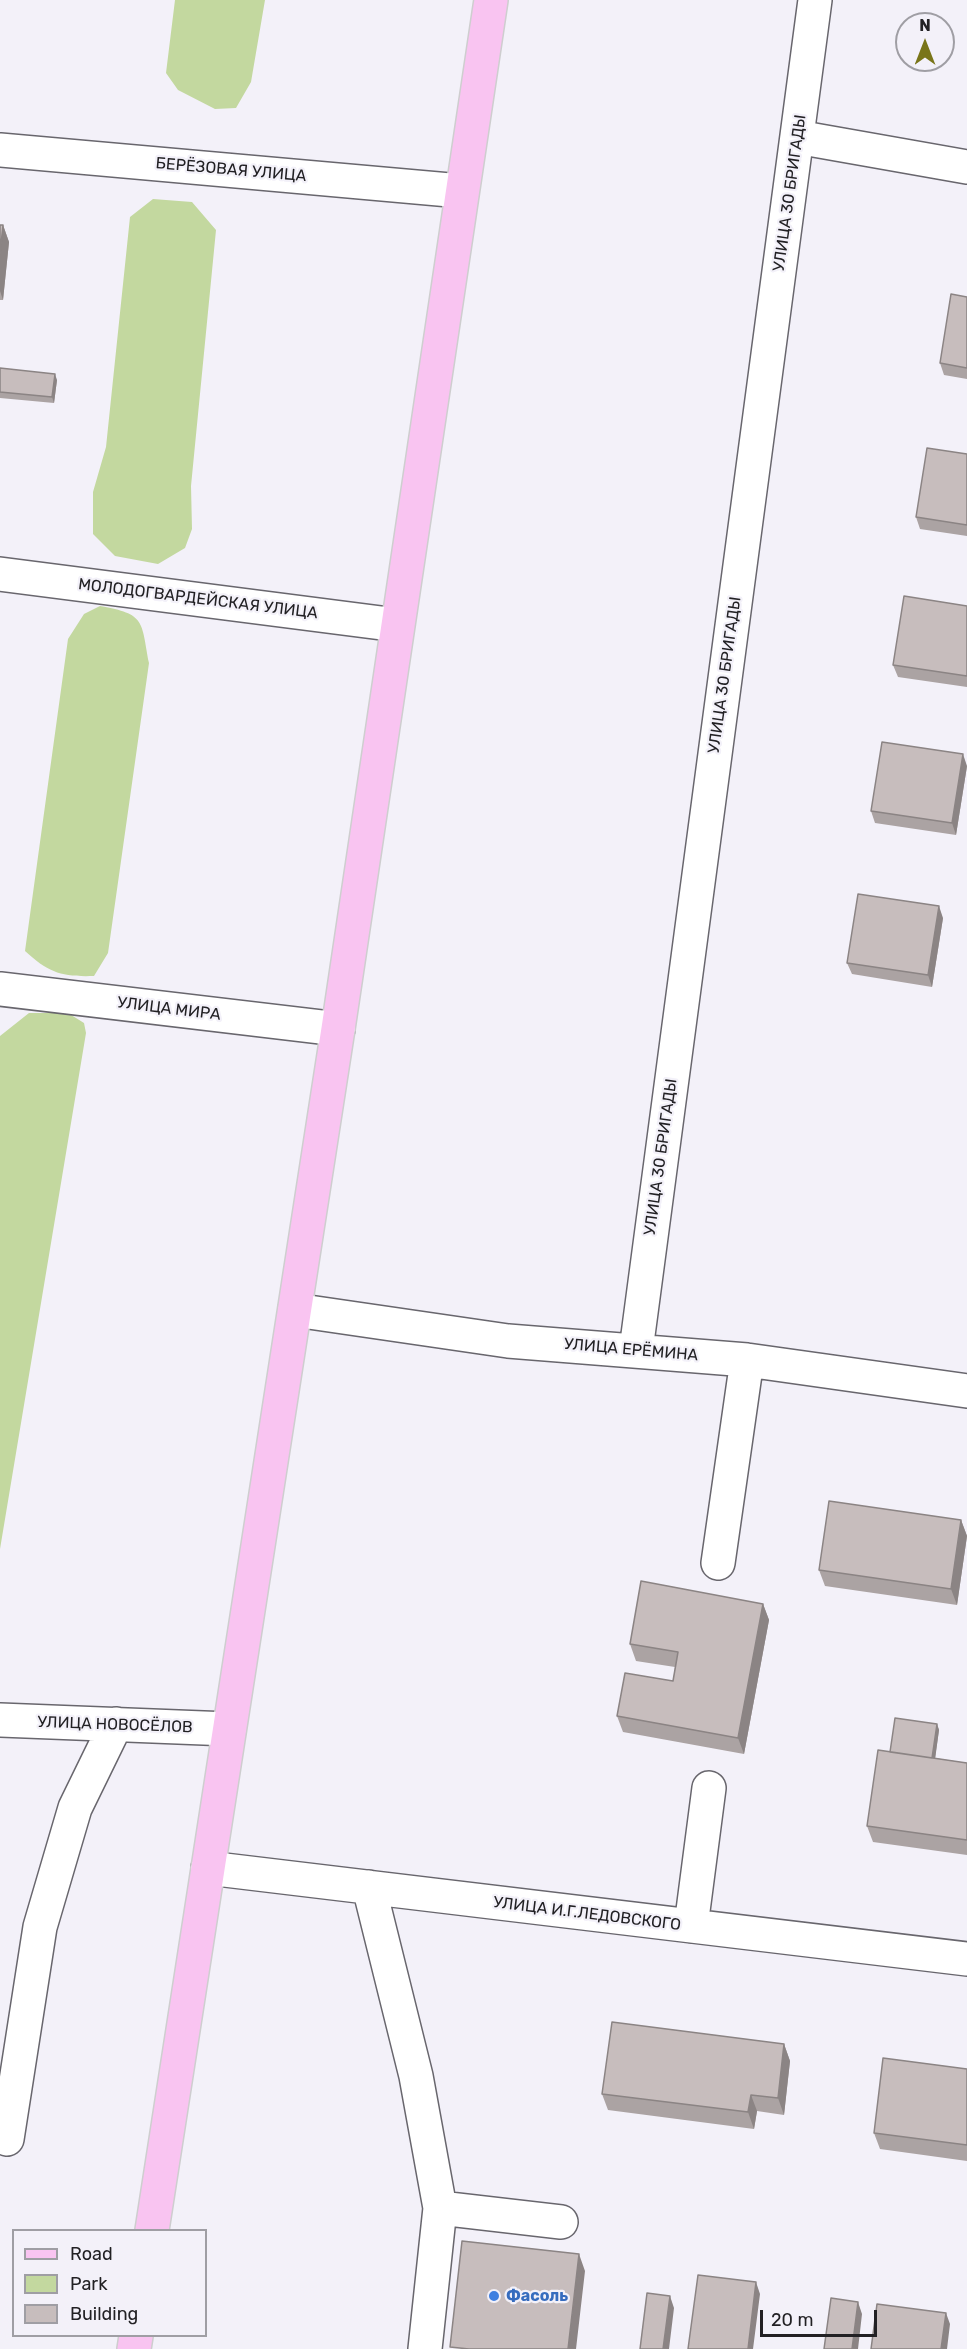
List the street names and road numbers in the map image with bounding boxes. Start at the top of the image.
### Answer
street label: УЛИЦА 30 БРИГАДЫ [769,113,811,273]
street label: БЕРЁЗОВАЯ УЛИЦА [155,154,307,186]
street label: МОЛОДОГВАРДЕЙСКАЯ УЛИЦА [77,575,319,623]
street label: УЛИЦА 30 БРИГАДЫ [704,595,746,755]
street label: УЛИЦА МИРА [116,993,222,1025]
street label: УЛИЦА 30 БРИГАДЫ [640,1077,682,1237]
street label: УЛИЦА ЕРЁМИНА [563,1335,699,1365]
street label: УЛИЦА НОВОСЁЛОВ [37,1713,193,1737]
street label: УЛИЦА И.Г.ЛЕДОВСКОГО [492,1893,682,1935]

